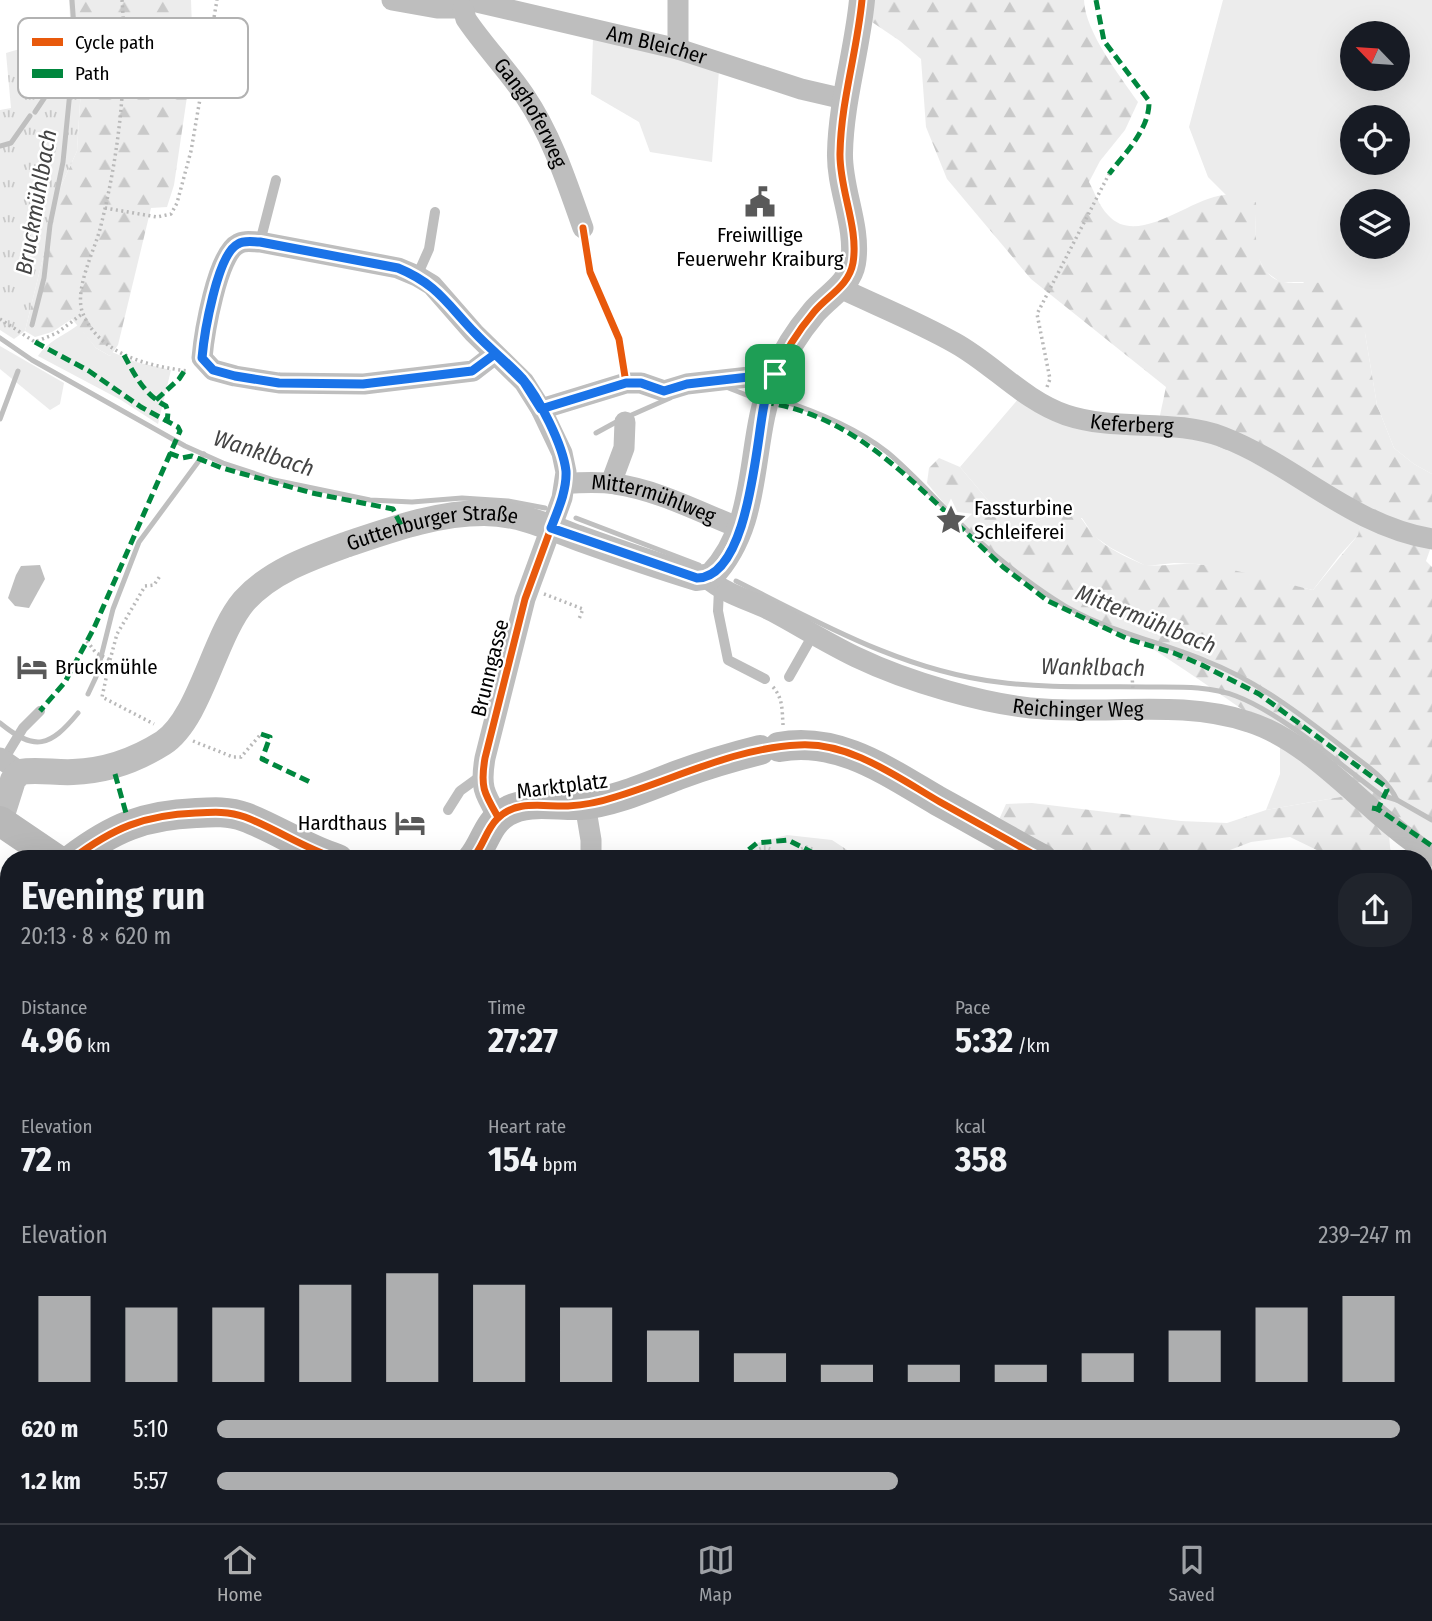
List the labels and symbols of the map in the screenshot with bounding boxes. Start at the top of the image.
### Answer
legend [18,18,248,98]
street label: Am Bleicher [604,20,711,71]
north arrow [1340,21,1410,91]
text: Cycle path [75,31,154,54]
street label: Ganghoferweg [488,53,573,172]
text: Path [75,62,110,85]
water label: Bruckmühlbach [9,127,63,277]
public building icon: Freiwillige Feuerwehr Kraiburg [743,185,777,219]
place label: Freiwillige Feuerwehr Kraiburg [676,222,844,272]
pin [745,344,805,404]
street label: Keferberg [1088,408,1175,440]
water label: Wanklbach [210,424,318,482]
street label: Mittermühlweg [591,469,720,530]
place label: Fassturbine Schleiferei [974,495,1073,545]
street label: Guttenburger Straße [343,500,521,557]
place icon: Fassturbine Schleiferei [934,503,968,537]
water label: Mittermühlbach [1072,578,1220,660]
street label: Brunngasse [465,617,515,719]
hotel icon: Bruckmühle [15,650,49,684]
water label: Wanklbach [1041,652,1145,682]
place label: Bruckmühle [55,654,158,680]
street label: Reichinger Weg [1011,693,1144,723]
street label: Marktplatz [515,768,609,804]
hotel icon: Hardthaus [393,806,427,840]
place label: Hardthaus [298,810,387,836]

